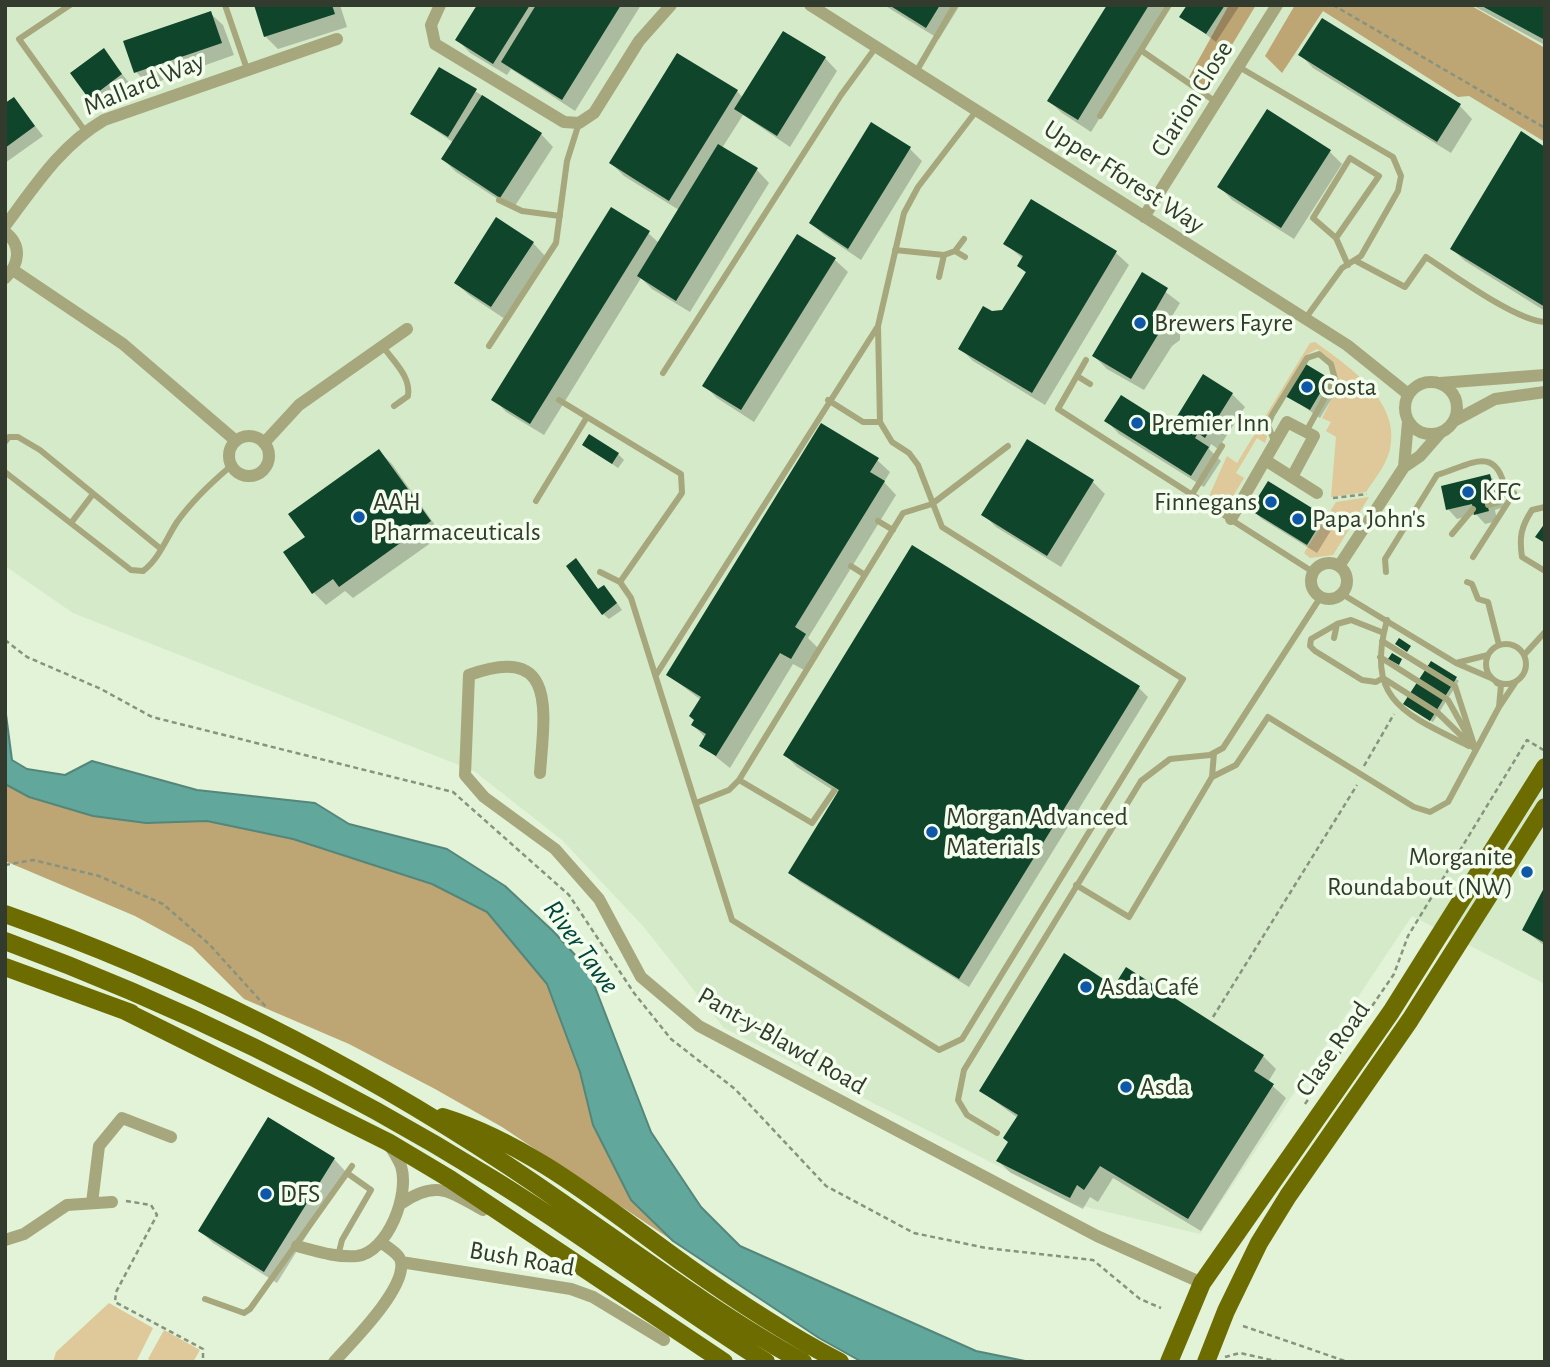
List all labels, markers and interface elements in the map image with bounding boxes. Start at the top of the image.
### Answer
street label: Clarion Close [1144,35,1240,163]
street label: Mallard Way [79,46,209,122]
street label: Upper Fforest Way [1038,113,1210,241]
place label: Brewers Fayre [1154,307,1293,339]
marker: Brewers Fayre [1132,315,1148,331]
place label: Costa [1321,371,1377,403]
marker: Costa [1299,379,1315,395]
place label: Premier Inn [1151,407,1270,439]
marker: Premier Inn [1129,415,1145,431]
place label: KFC [1482,476,1521,508]
marker: KFC [1460,484,1476,500]
place label: AAH Pharmaceuticals [373,486,541,548]
place label: Finnegans [1154,486,1257,518]
marker: Finnegans [1263,494,1279,510]
place label: Papa John's [1312,503,1426,535]
marker: AAH Pharmaceuticals [351,509,367,525]
marker: Papa John's [1290,511,1306,527]
place label: Morgan Advanced Materials [946,801,1128,862]
marker: Morgan Advanced Materials [924,824,940,840]
place label: Morganite Roundabout (NW) [1327,841,1513,903]
marker: Morganite Roundabout (NW) [1519,864,1535,880]
water label: River Tawe [536,893,626,1001]
place label: Asda Café [1100,971,1199,1003]
marker: Asda Café [1078,979,1094,995]
street label: Pant-y-Blawd Road [692,980,872,1102]
street label: Clase Road [1289,995,1377,1103]
place label: Asda [1140,1071,1190,1103]
marker: Asda [1118,1079,1134,1095]
place label: DFS [280,1178,320,1210]
marker: DFS [258,1186,274,1202]
street label: Bush Road [467,1234,577,1284]

